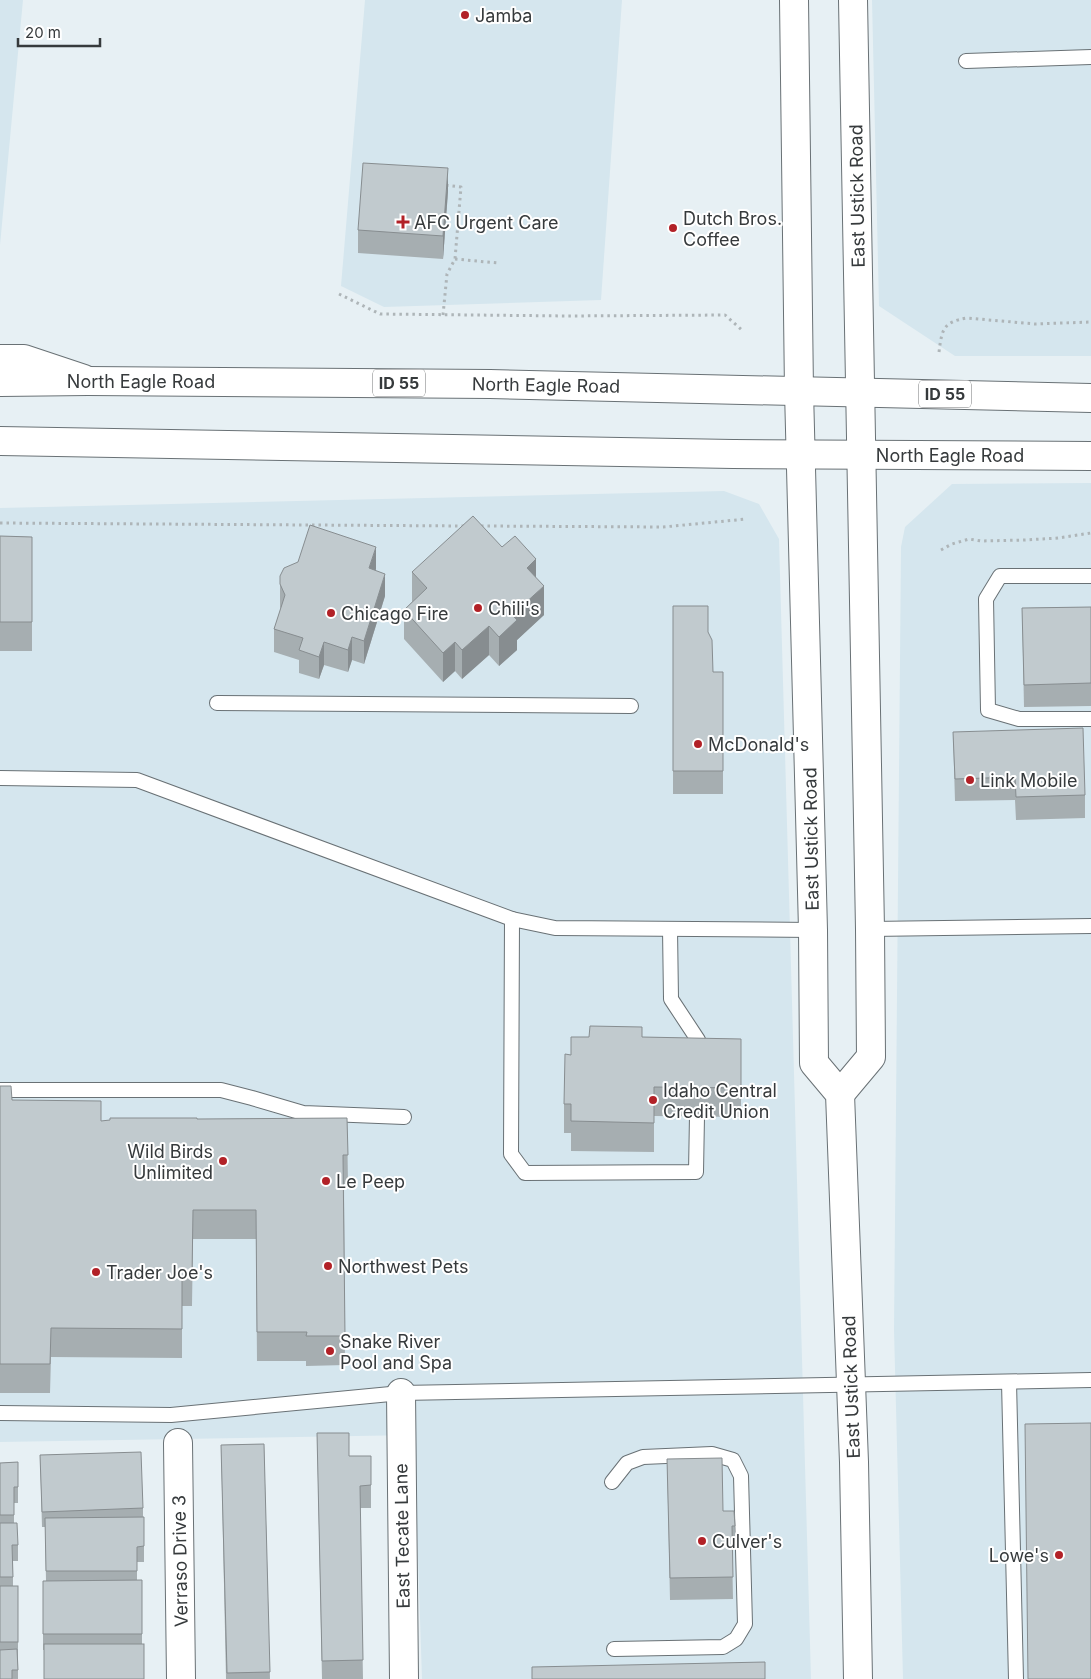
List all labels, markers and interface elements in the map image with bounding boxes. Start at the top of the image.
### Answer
place label: Jamba [475,5,532,26]
marker: Jamba [459,9,471,21]
scale bar [18,15,100,47]
text: 20 m [25,23,61,42]
street label: East Ustick Road [845,124,869,268]
place label: Dutch Bros. Coffee [683,208,782,250]
place label: AFC Urgent Care [414,212,558,233]
marker: AFC Urgent Care [396,215,410,229]
marker: Dutch Bros. Coffee [667,222,679,234]
road number: ID 55 [373,369,425,396]
street label: North Eagle Road [67,371,215,392]
street label: North Eagle Road [472,373,620,397]
road number: ID 55 [919,380,971,408]
street label: North Eagle Road [876,445,1024,466]
place label: Chili's [488,598,540,619]
marker: Chili's [472,602,484,614]
place label: Chicago Fire [341,603,449,624]
marker: Chicago Fire [325,607,337,619]
place label: McDonald's [708,734,809,755]
marker: McDonald's [692,738,704,750]
street label: East Ustick Road [799,767,823,911]
place label: Link Mobile [980,770,1077,791]
marker: Link Mobile [964,774,976,786]
place label: Idaho Central Credit Union [663,1080,777,1122]
marker: Idaho Central Credit Union [647,1094,659,1106]
place label: Wild Birds Unlimited [127,1141,213,1183]
marker: Wild Birds Unlimited [217,1155,229,1167]
place label: Le Peep [336,1171,405,1192]
marker: Le Peep [320,1175,332,1187]
place label: Northwest Pets [338,1256,468,1277]
marker: Northwest Pets [322,1260,334,1272]
place label: Trader Joe's [106,1262,213,1283]
marker: Trader Joe's [90,1266,102,1278]
street label: East Ustick Road [838,1315,864,1459]
place label: Snake River Pool and Spa [340,1331,452,1373]
marker: Snake River Pool and Spa [324,1345,336,1357]
street label: East Tecate Lane [390,1463,414,1609]
street label: Verraso Drive 3 [168,1495,192,1627]
place label: Culver's [712,1531,782,1552]
marker: Culver's [696,1535,708,1547]
place label: Lowe's [989,1545,1049,1566]
marker: Lowe's [1053,1549,1065,1561]

